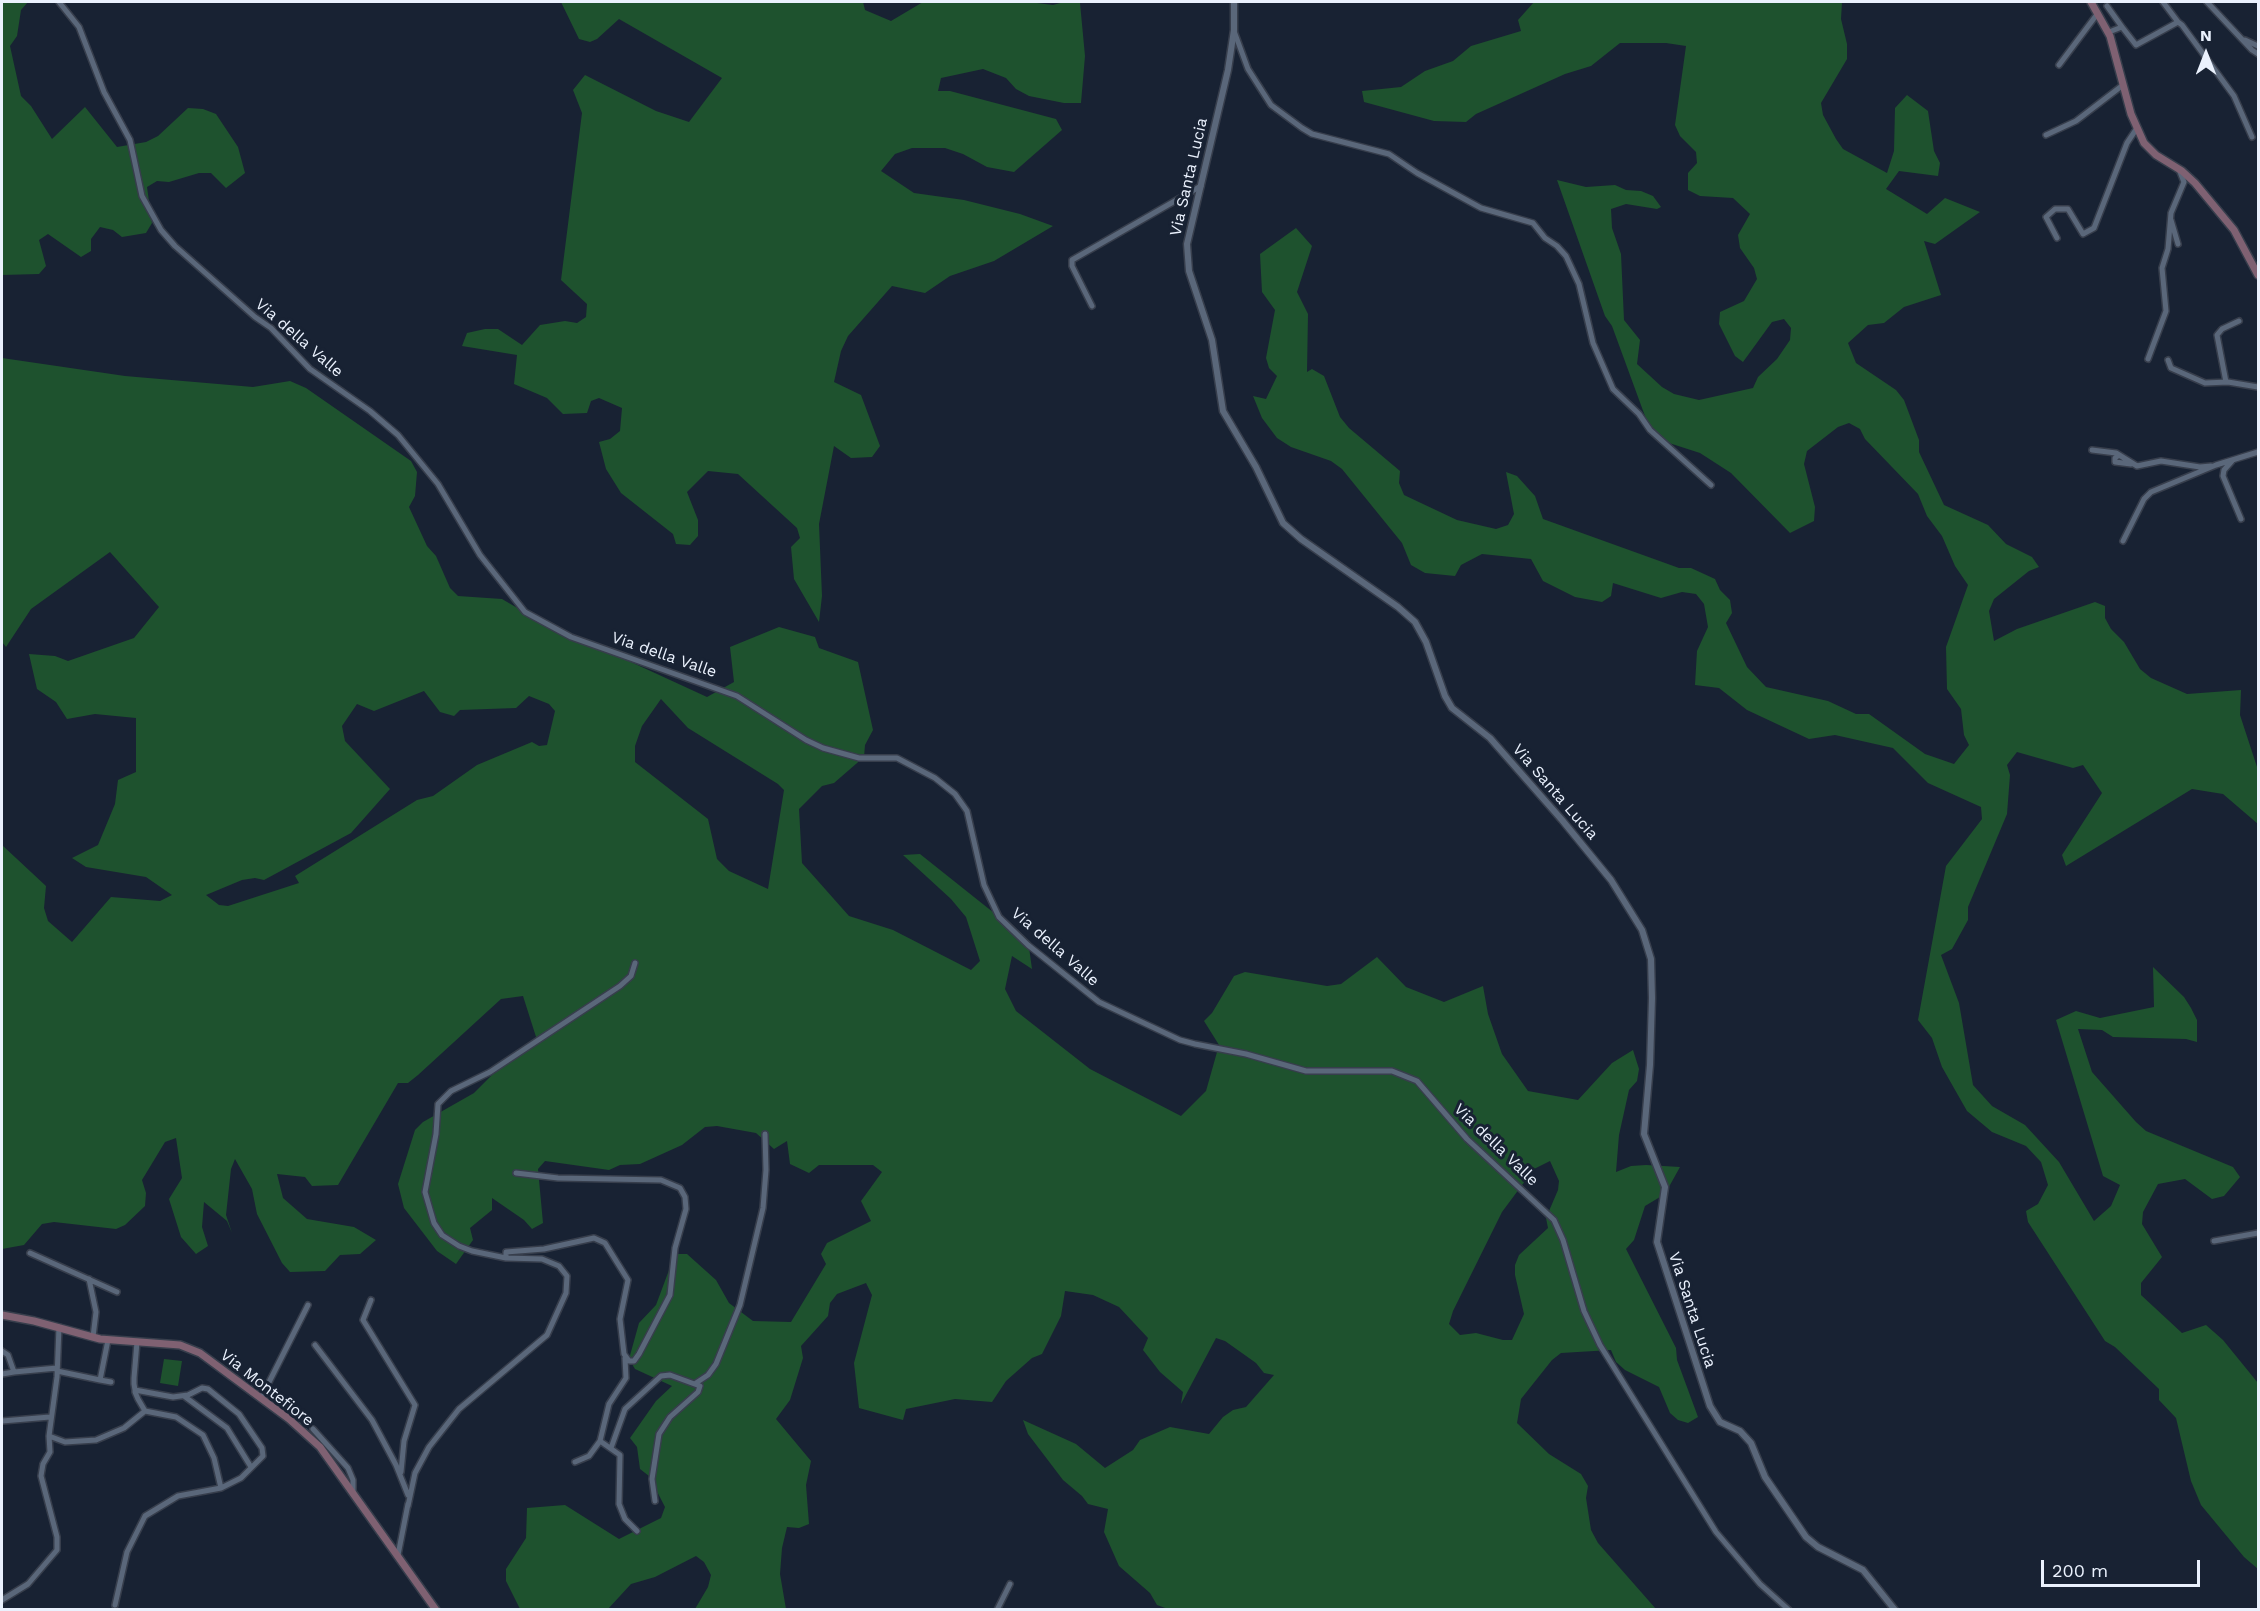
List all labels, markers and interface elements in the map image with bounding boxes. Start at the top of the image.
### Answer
north arrow [2176,24,2236,84]
text: N [2200,26,2212,45]
street label: Via Santa Lucia [1166,116,1212,238]
street label: Via della Valle [251,295,347,381]
street label: Via della Valle [609,628,719,682]
street label: Via Santa Lucia [1508,740,1602,844]
street label: Via della Valle [1007,904,1103,990]
street label: Via della Valle [1450,1100,1542,1190]
street label: Via Santa Lucia [1664,1250,1720,1370]
street label: Via Montefiore [216,1345,318,1431]
scale bar [2044,1548,2203,1586]
text: 200 m [2052,1560,2108,1581]

